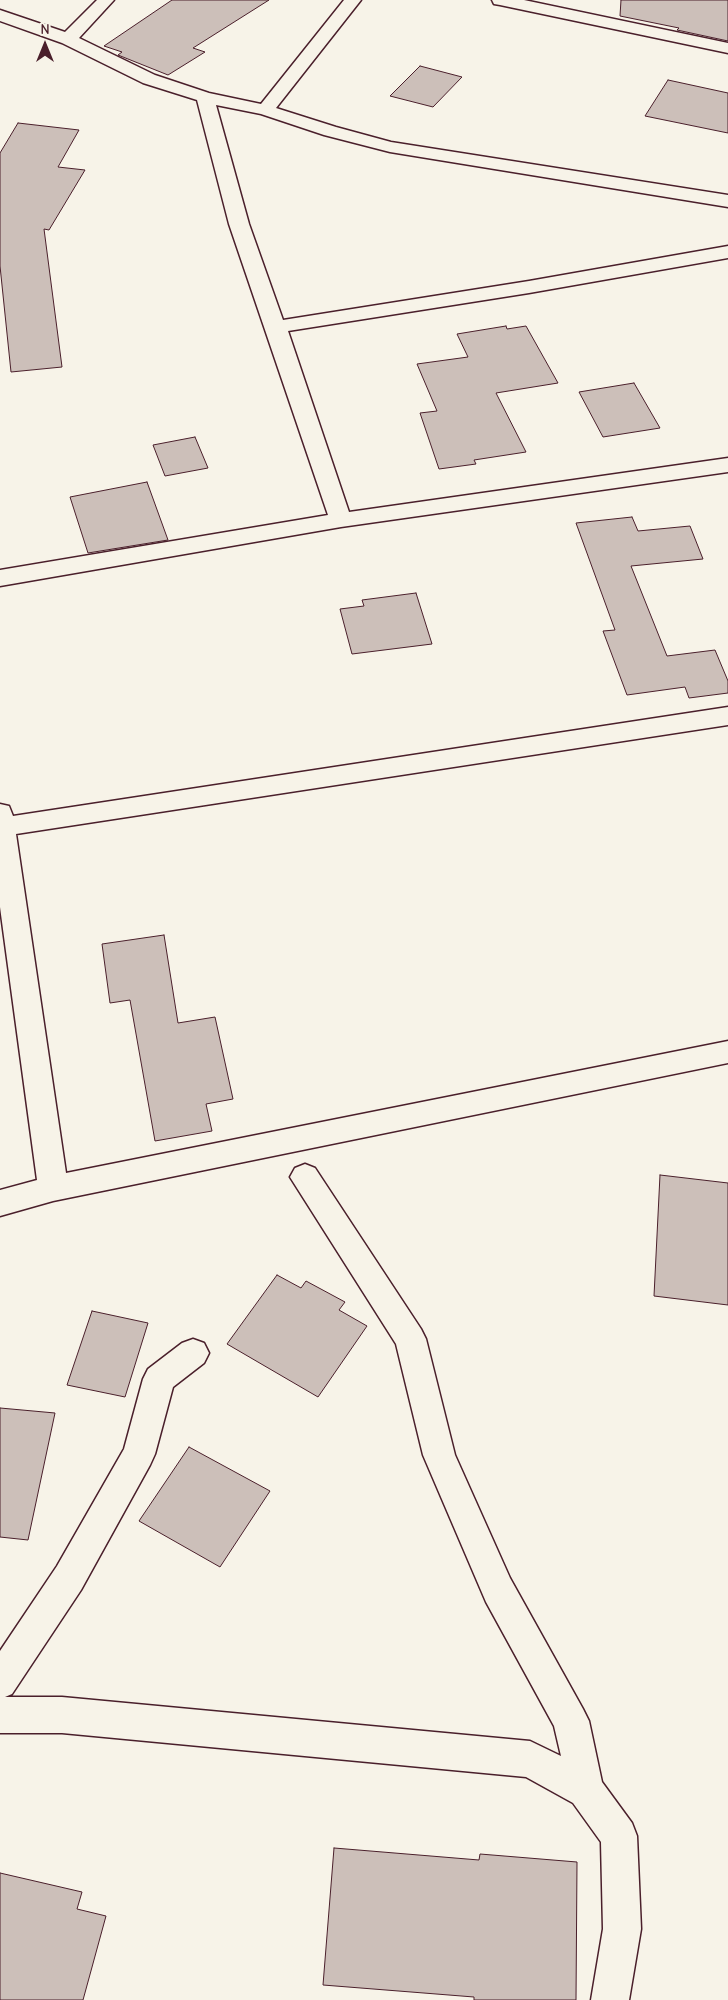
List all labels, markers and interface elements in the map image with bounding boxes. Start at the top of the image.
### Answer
north arrow [20,20,70,70]
text: N [40,21,50,38]

